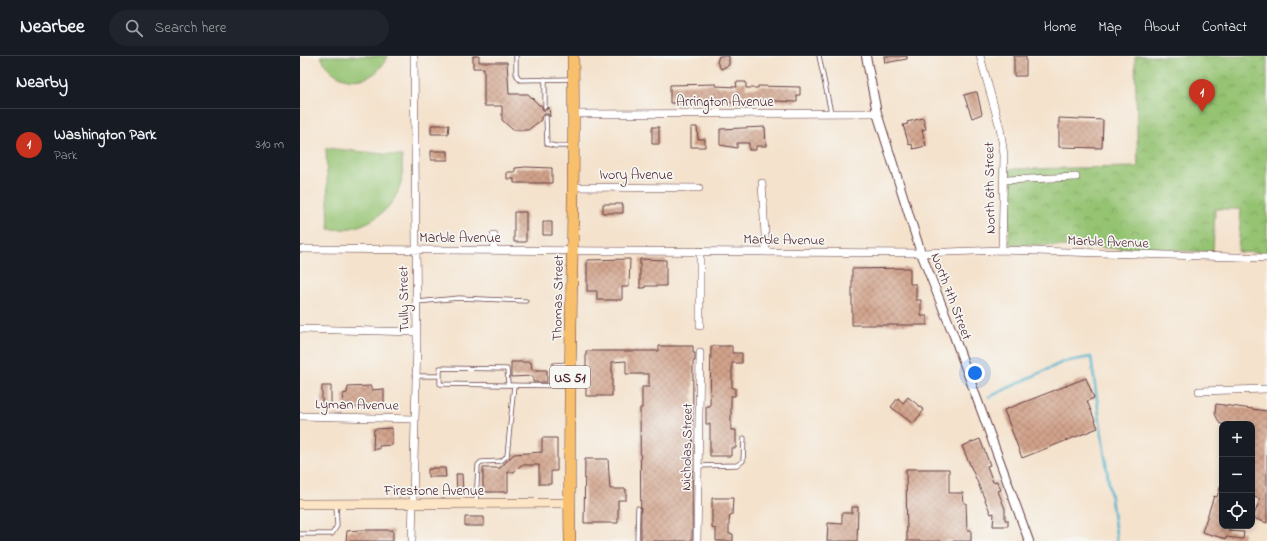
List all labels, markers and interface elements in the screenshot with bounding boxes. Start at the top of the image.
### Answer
search box [109,10,389,46]
text: Nearbee [20,14,85,41]
icon: search [123,17,145,39]
text: Search here [155,17,226,39]
text: Home [1044,17,1076,38]
text: Map [1098,17,1122,38]
text: About [1144,17,1180,38]
text: Contact [1202,17,1247,38]
text: Nearby [16,70,68,95]
pin: 1 [1189,79,1215,112]
street label: Arrington Avenue [676,92,774,114]
text: Washington Park [54,124,156,146]
text: 1 [27,135,31,154]
text: 310 m [256,135,284,154]
street label: North 6th Street [979,141,1002,234]
text: Park [54,146,78,165]
street label: Ivory Avenue [599,165,673,187]
street label: Marble Avenue [419,228,501,249]
street label: Marble Avenue [743,229,826,252]
street label: Marble Avenue [1067,231,1150,254]
street label: North 7th Street [924,250,977,343]
street label: Thomas Street [547,254,570,341]
street label: Tully Street [393,265,417,332]
your location [965,363,985,383]
road number: US 51 [550,366,590,388]
street label: Lyman Avenue [315,394,400,418]
street label: Nicholas Street [676,403,699,491]
map controls [1219,421,1255,529]
button: + [1219,421,1255,457]
button: − [1219,457,1255,493]
street label: Firestone Avenue [383,481,485,502]
button: locate [1219,493,1255,529]

